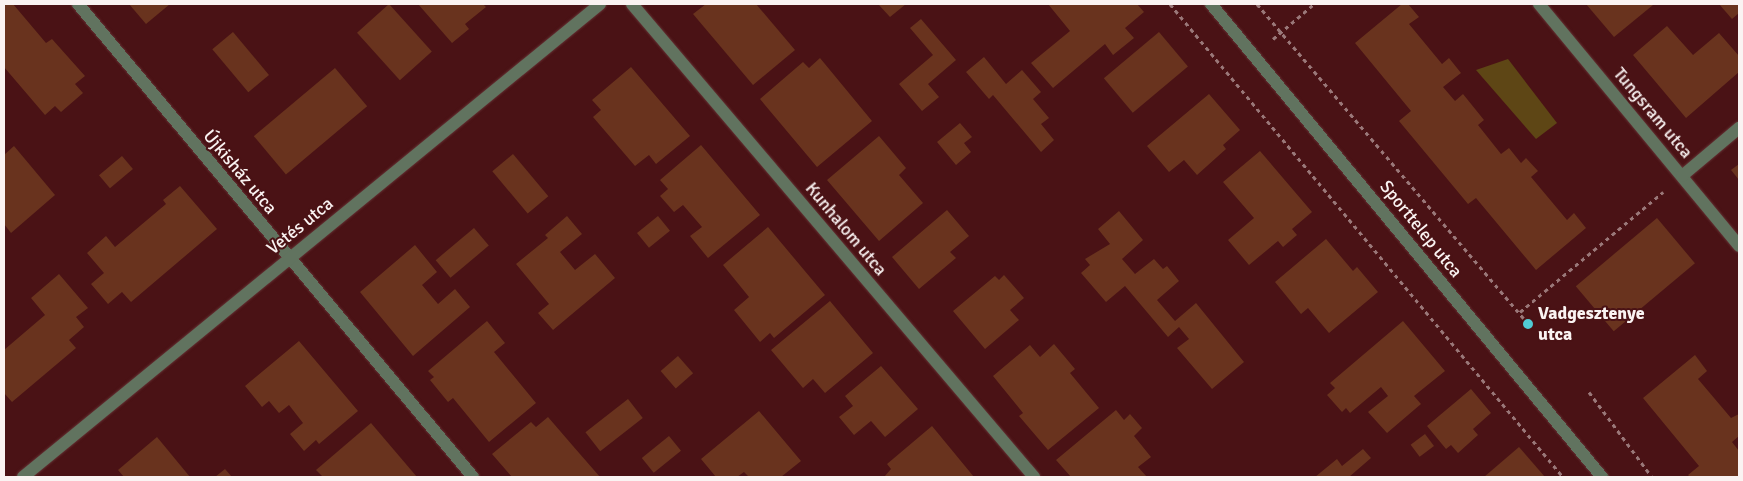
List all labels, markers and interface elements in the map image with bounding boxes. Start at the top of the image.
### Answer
street label: Tungsram utca [1609,63,1697,163]
street label: Újkisház utca [199,126,281,218]
street label: Sporttelep utca [1375,176,1467,282]
street label: Kunhalom utca [801,178,891,280]
street label: Vetés utca [263,193,337,259]
place label: Vadgesztenye utca [1538,303,1645,346]
marker: Vadgesztenye utca [1522,318,1534,330]

